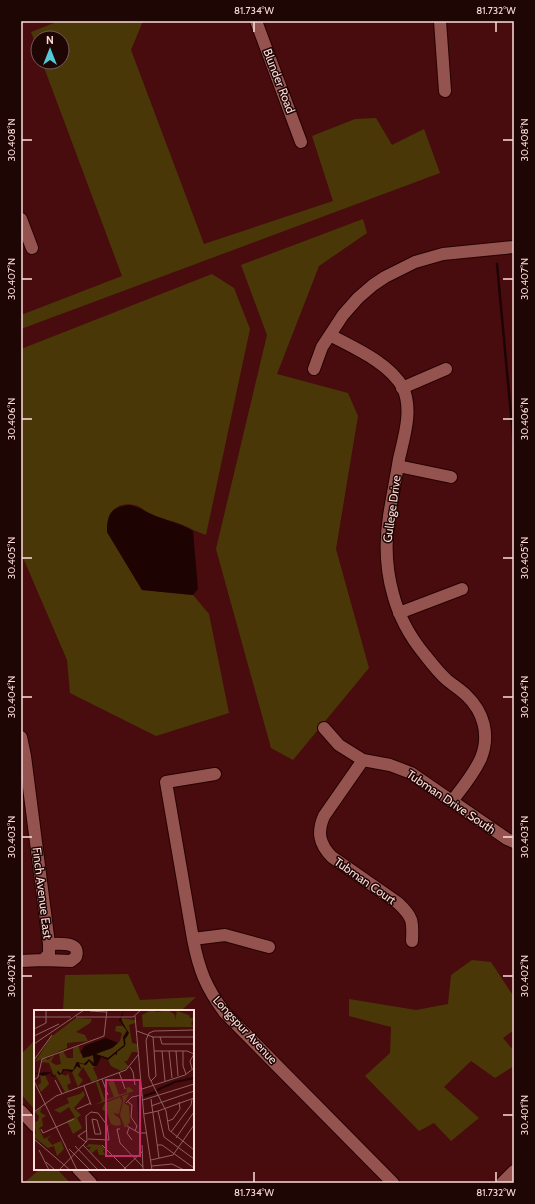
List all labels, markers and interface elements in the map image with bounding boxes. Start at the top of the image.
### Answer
text: 81.734°W [234,4,274,17]
text: 81.732°W [476,4,516,17]
north arrow [30,30,70,70]
text: N [46,33,54,47]
street label: Blunder Road [260,46,299,115]
text: 30.408°N [5,118,18,162]
text: 30.408°N [518,118,531,162]
text: 30.407°N [5,258,18,300]
text: 30.407°N [518,258,531,300]
text: 30.406°N [5,398,18,440]
text: 30.406°N [518,398,531,440]
street label: Gullege Drive [379,474,404,544]
text: 30.405°N [5,537,18,579]
text: 30.405°N [518,537,531,579]
text: 30.404°N [5,676,18,718]
text: 30.404°N [518,676,531,718]
street label: Tubman Drive South [404,766,499,837]
text: 30.403°N [5,816,18,858]
text: 30.403°N [518,816,531,858]
street label: Finch Avenue East [29,846,56,940]
street label: Tubman Court [332,854,399,907]
text: 30.402°N [5,955,18,997]
text: 30.402°N [518,955,531,997]
street label: Longspur Avenue [210,992,281,1067]
inset map [34,1010,194,1170]
text: 30.401°N [5,1095,18,1135]
text: 30.401°N [518,1095,531,1135]
text: 81.734°W [234,1186,274,1199]
text: 81.732°W [476,1186,516,1199]

